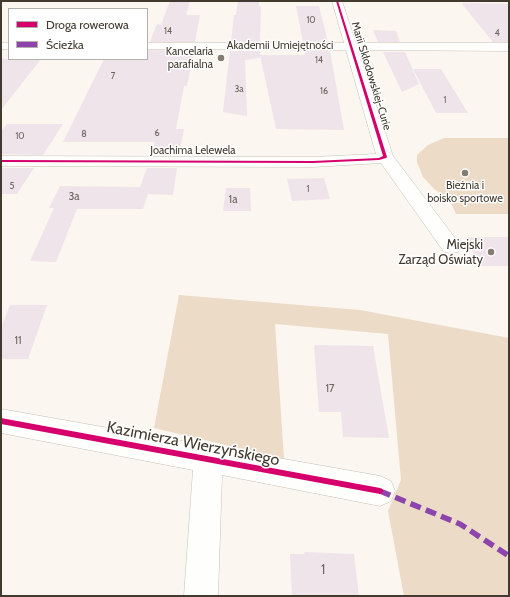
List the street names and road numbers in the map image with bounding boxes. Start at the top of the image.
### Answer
street label: Marii Skłodowskiej-Curie [348,20,394,132]
street label: Akademii Umiejętności [227,39,333,53]
street label: Joachima Lelewela [150,144,236,158]
street label: Kazimierza Wierzyńskiego [105,418,281,470]

